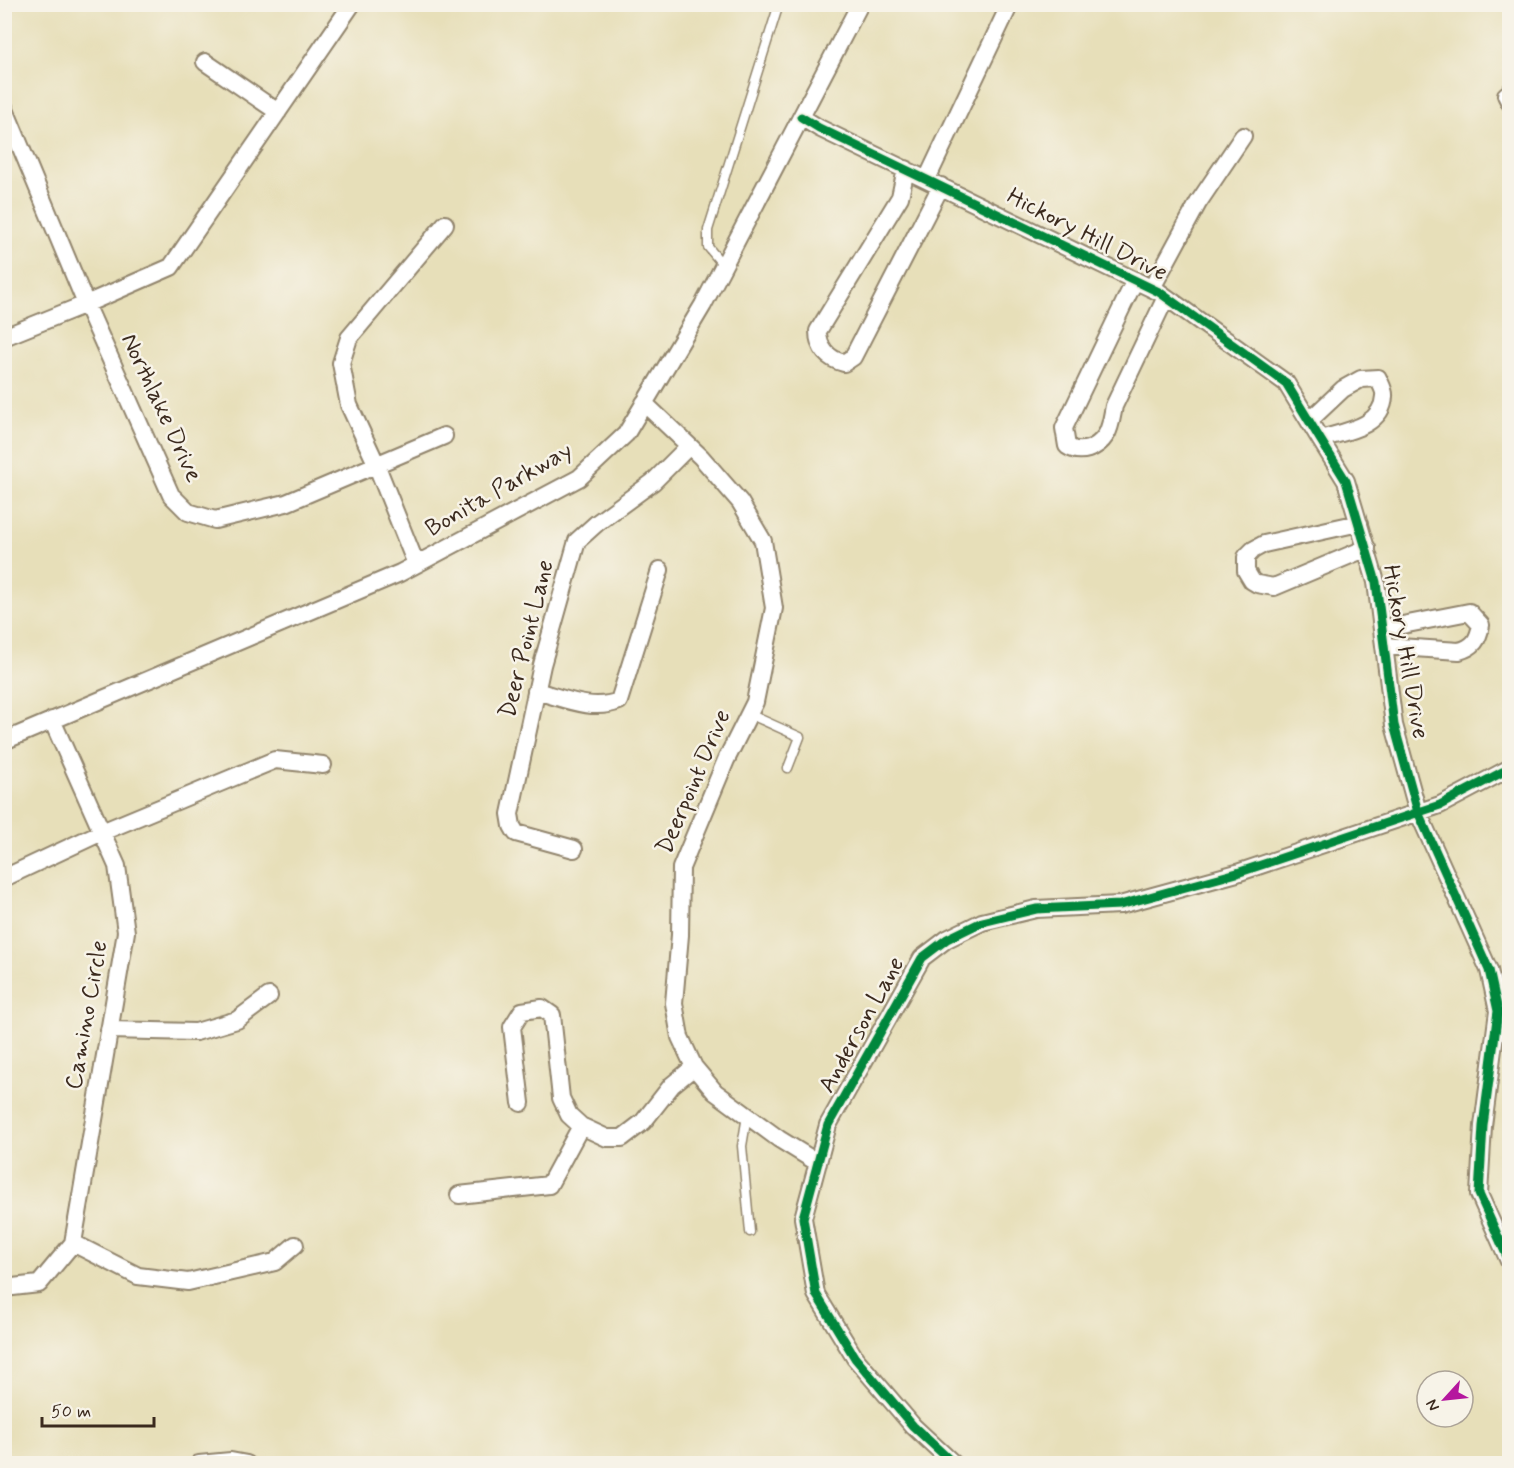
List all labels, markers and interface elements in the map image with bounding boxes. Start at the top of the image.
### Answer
street label: Hickory Hill Drive [1001,181,1173,289]
street label: Northlake Drive [113,329,209,488]
street label: Bonita Parkway [420,435,578,545]
street label: Deer Point Lane [492,557,562,721]
street label: Hickory Hill Drive [1374,562,1436,742]
street label: Deerpoint Drive [650,705,738,859]
street label: Camino Circle [59,938,115,1092]
street label: Anderson Lane [812,951,912,1099]
north arrow [1415,1369,1475,1429]
scale bar [42,1390,154,1428]
text: N [1421,1396,1445,1415]
text: 50 m [51,1400,91,1424]

